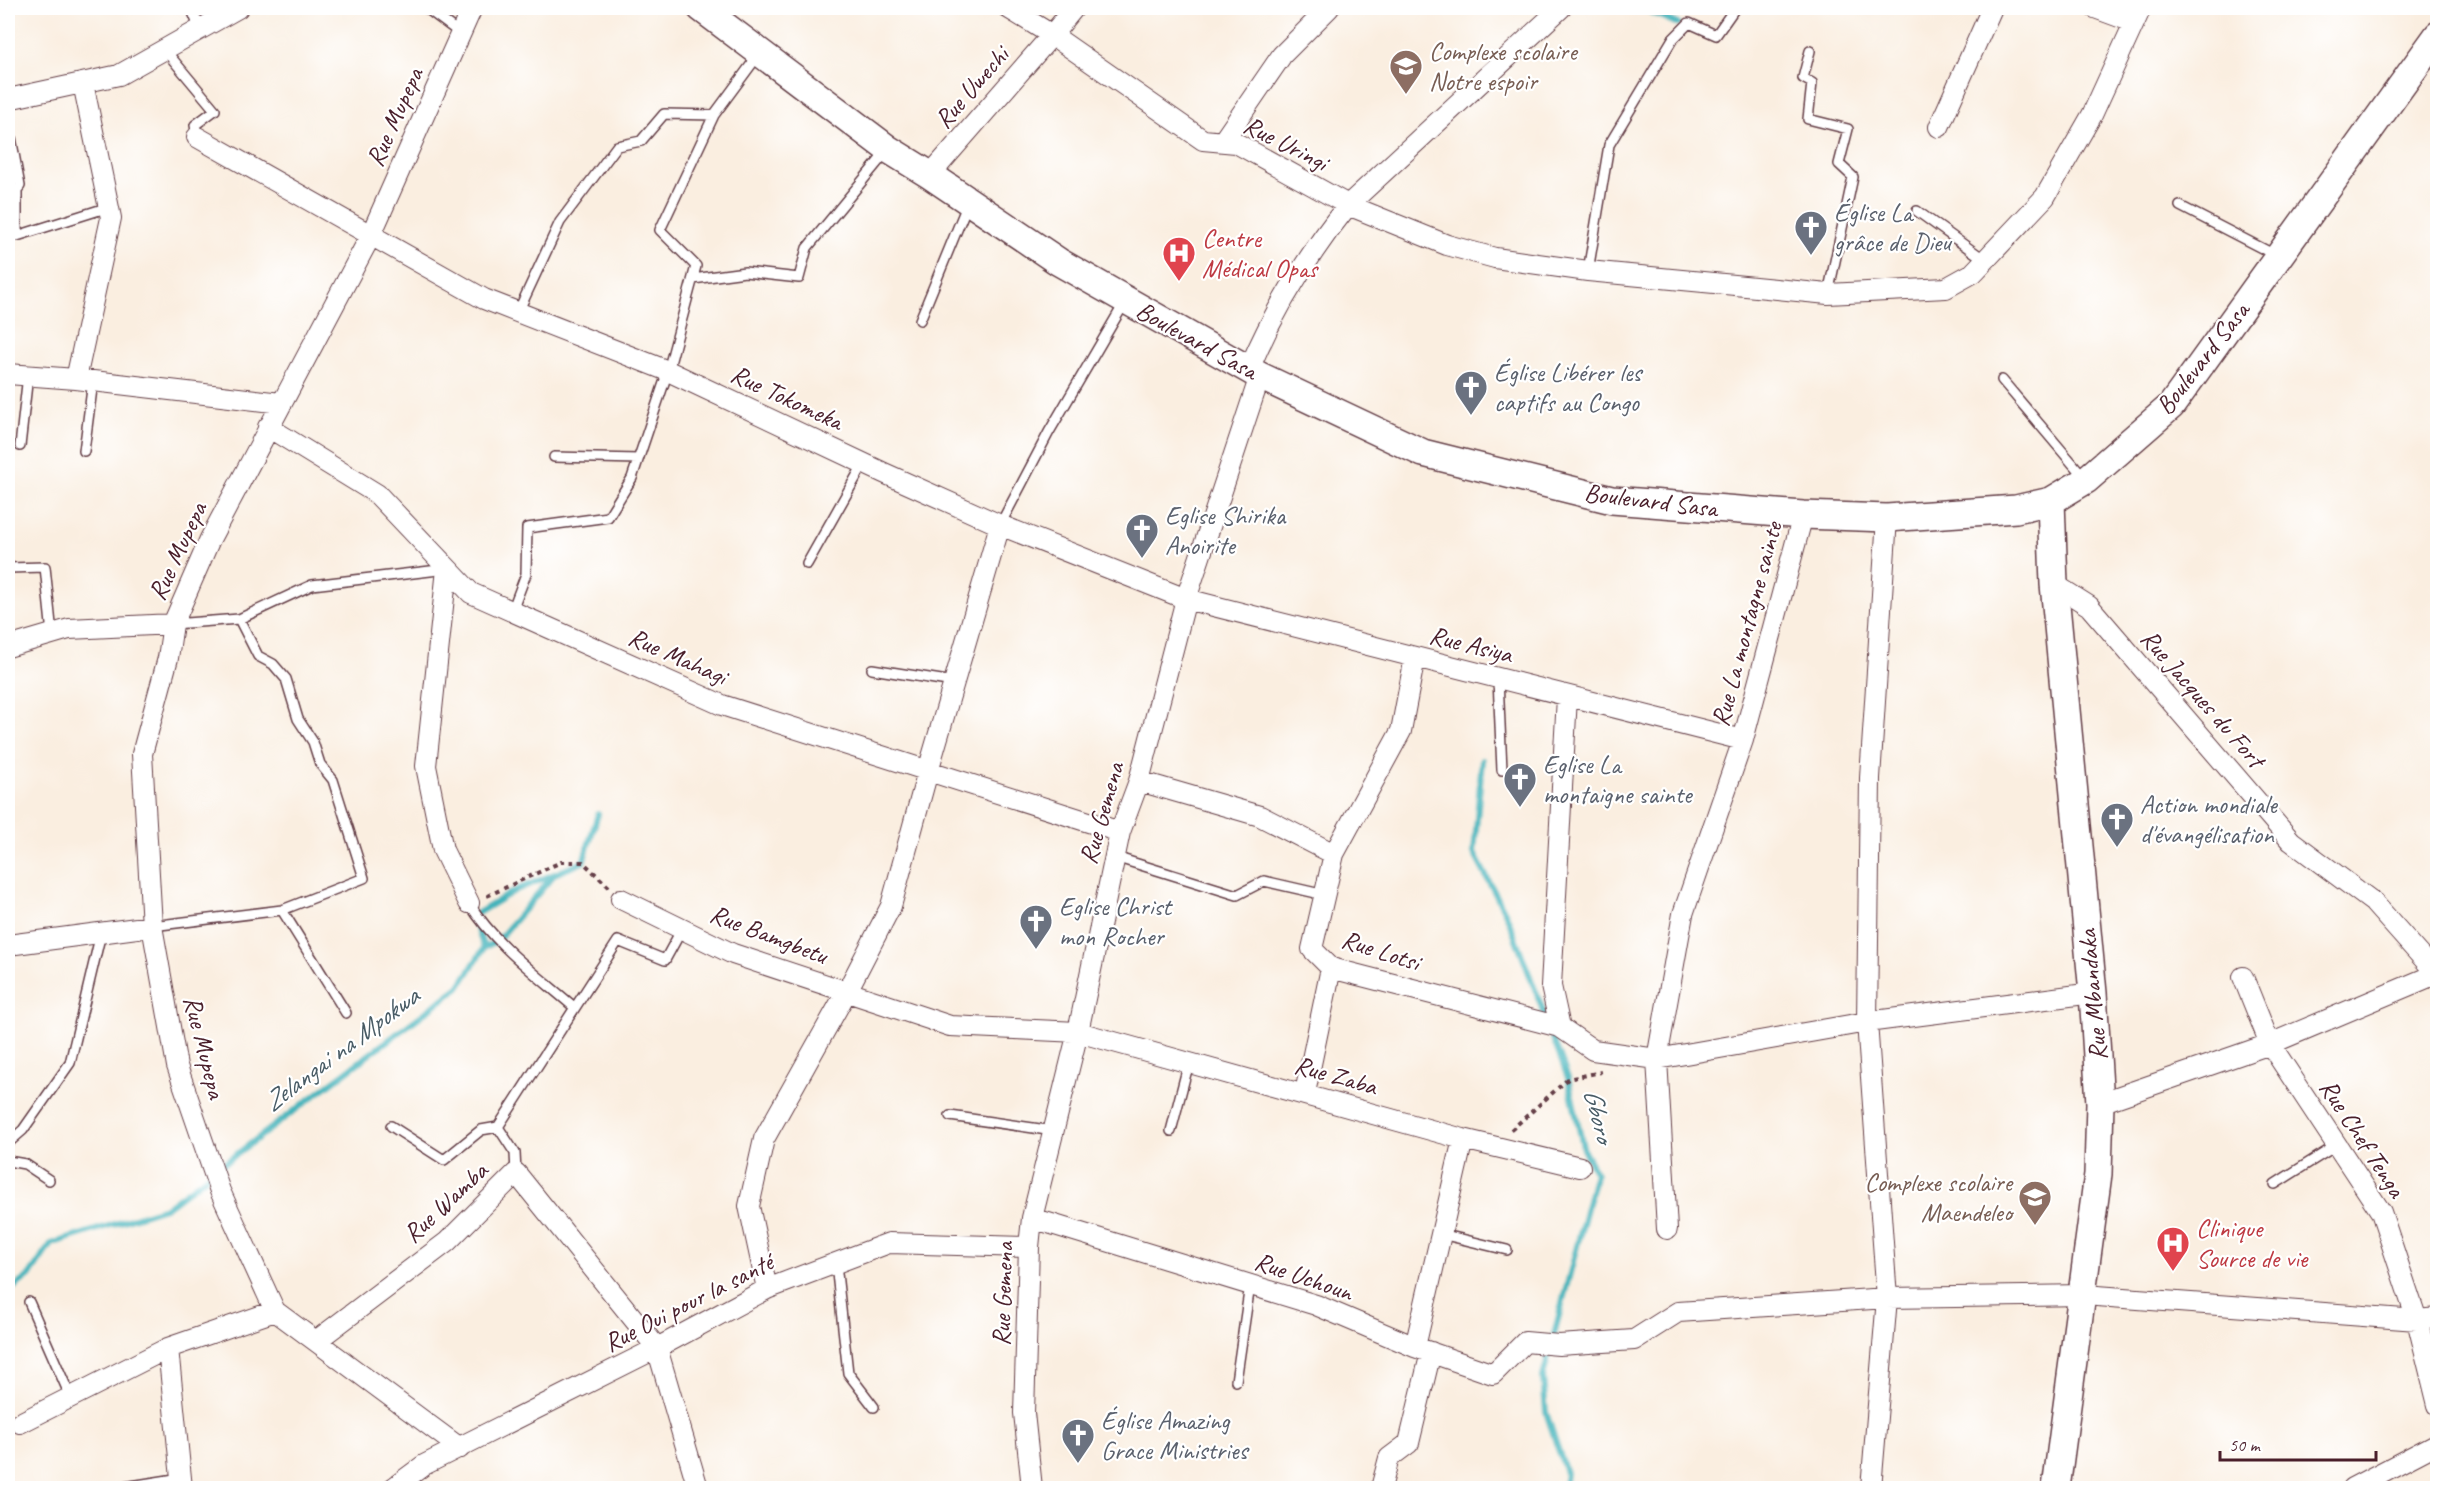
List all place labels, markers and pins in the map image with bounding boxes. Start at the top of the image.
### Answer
place label: Complexe scolaire Notre espoir [1429,35,1579,98]
school or university icon: Complexe scolaire Notre espoir [1388,48,1424,95]
place label: Église La grâce de Dieu [1834,196,1953,259]
church icon: Église La grâce de Dieu [1793,209,1829,256]
place label: Centre Médical Opas [1202,222,1319,285]
hospital icon: Centre Médical Opas [1161,235,1197,282]
place label: Église Libérer les captifs au Congo [1494,356,1643,419]
church icon: Église Libérer les captifs au Congo [1453,369,1489,416]
place label: Eglise Shirika Anoirite [1165,499,1287,562]
church icon: Eglise Shirika Anoirite [1124,512,1160,559]
place label: Eglise La montaigne sainte [1543,748,1694,811]
church icon: Eglise La montaigne sainte [1502,761,1538,808]
place label: Action mondiale d'évangélisation [2140,788,2278,851]
church icon: Action mondiale d'évangélisation [2099,801,2135,848]
place label: Eglise Christ mon Rocher [1059,890,1173,953]
church icon: Eglise Christ mon Rocher [1018,903,1054,950]
place label: Complexe scolaire Maendeleo [1864,1166,2015,1229]
school or university icon: Complexe scolaire Maendeleo [2017,1179,2053,1226]
place label: Clinique Source de vie [2196,1212,2309,1275]
hospital icon: Clinique Source de vie [2155,1225,2191,1272]
place label: Église Amazing Grace Ministries [1101,1404,1249,1467]
church icon: Église Amazing Grace Ministries [1060,1417,1096,1464]

